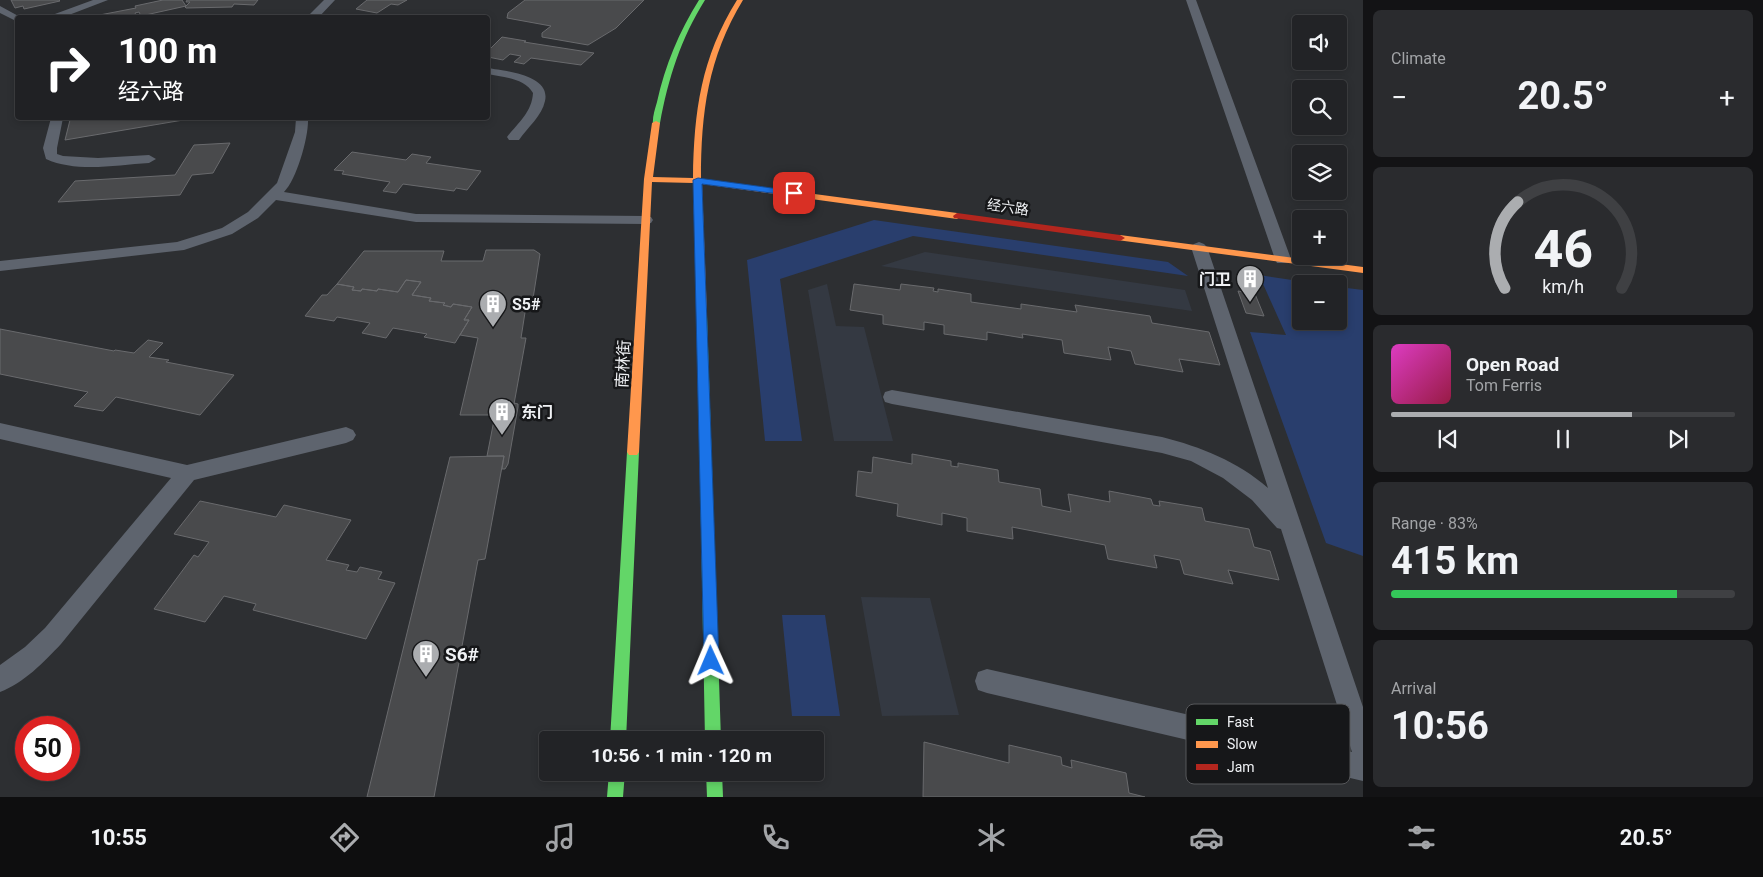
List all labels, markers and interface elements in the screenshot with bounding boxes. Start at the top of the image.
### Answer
map controls [1292,15,1347,330]
button: sound [1292,15,1347,70]
text: 100 m [118,31,217,72]
icon: right [35,35,100,100]
text: Climate [1391,49,1446,68]
text: 20.5° [1517,74,1609,118]
text: 经六路 [118,79,184,104]
button: search [1292,80,1347,135]
text: − [1391,81,1407,114]
text: + [1719,81,1735,114]
button: layers [1292,145,1347,200]
pin [773,172,815,214]
icon: arrive [780,179,808,207]
street label: 经六路 [986,196,1030,218]
button: + [1292,210,1347,265]
text: 46 [1533,219,1593,280]
building icon: 门卫 [1235,264,1265,303]
place label: 门卫 [1199,270,1231,289]
button: − [1292,275,1347,330]
text: km/h [1542,276,1584,297]
building icon: S5# [478,289,508,328]
place label: S5# [512,295,541,314]
street label: 南林街 [612,340,634,388]
text: Open Road [1466,353,1559,376]
text: Tom Ferris [1466,376,1542,395]
building icon: 东门 [487,397,517,436]
place label: 东门 [521,403,553,422]
icon: previous [1434,425,1462,453]
icon: pause [1549,425,1577,453]
icon: next [1664,425,1692,453]
text: Range · 83% [1391,514,1478,533]
text: 415 km [1391,539,1519,583]
position arrow [684,634,736,686]
building icon: S6# [411,639,441,678]
place label: S6# [445,643,479,666]
text: Arrival [1391,679,1436,698]
legend [1186,704,1350,784]
text: 10:56 [1391,704,1489,748]
text: Fast [1227,714,1254,730]
speed limit sign: 50 [15,716,80,781]
text: Slow [1227,736,1258,752]
text: 10:56 · 1 min · 120 m [591,744,772,767]
text: Jam [1227,759,1255,775]
icon: directions [327,820,362,855]
icon: music [543,820,578,855]
icon: phone [758,820,793,855]
icon: climate [974,820,1009,855]
icon: car [1189,820,1224,855]
icon: filters [1404,820,1439,855]
text: 10:55 [90,825,147,850]
text: 20.5° [1620,825,1673,850]

